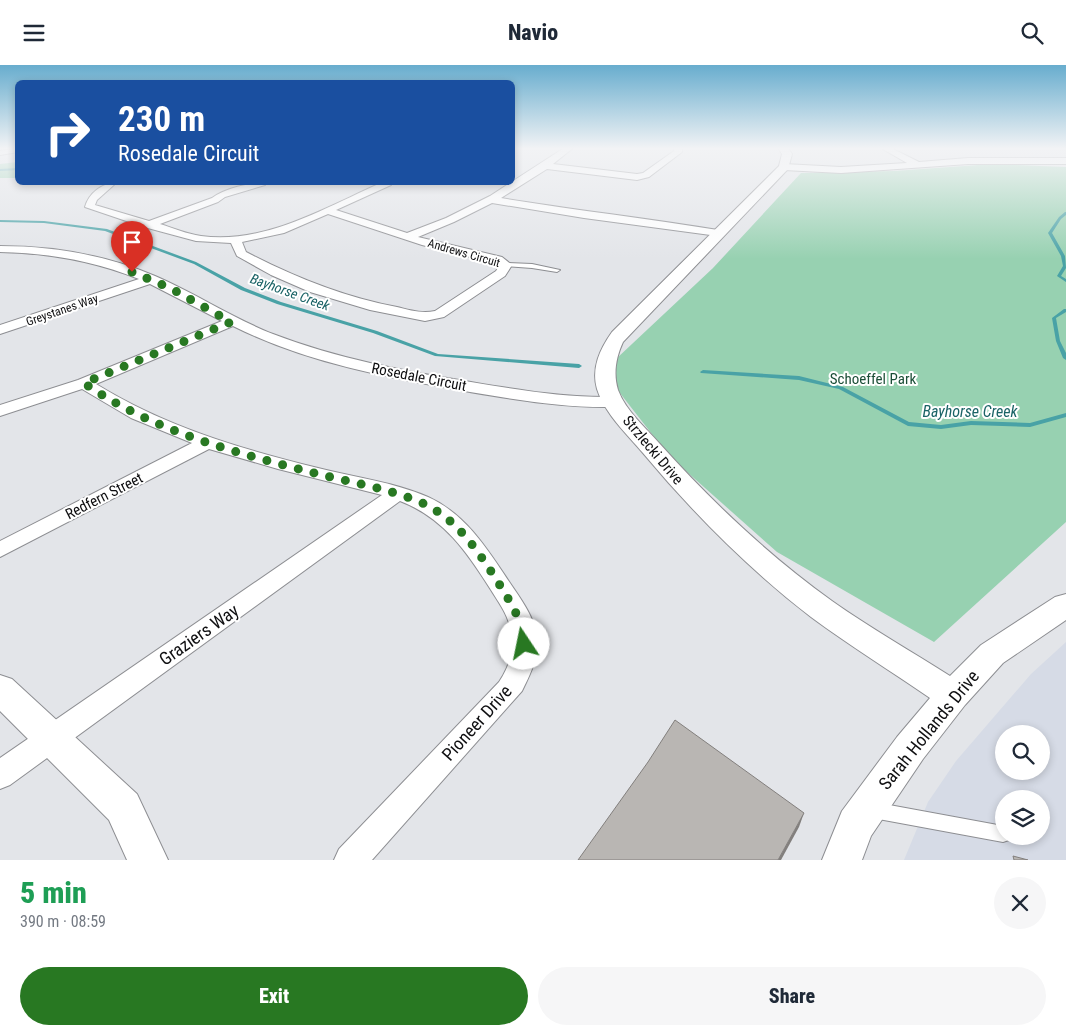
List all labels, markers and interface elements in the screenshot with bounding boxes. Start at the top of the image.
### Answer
icon: menu [20,19,48,47]
icon: search [1018,19,1046,47]
text: Navio [508,20,558,45]
text: 230 m [118,99,205,140]
icon: right [35,100,100,165]
text: Rosedale Circuit [118,141,259,166]
pin [111,221,153,272]
icon: arrive [118,228,146,256]
street label: Andrews Circuit [426,236,502,270]
water label: Bayhorse Creek [248,270,333,314]
street label: Greystanes Way [24,291,100,329]
street label: Rosedale Circuit [370,359,468,395]
park label: Schoeffel Park [830,370,916,388]
water label: Bayhorse Creek [922,402,1019,421]
street label: Strzlecki Drive [619,412,687,488]
street label: Redfern Street [62,469,146,523]
street label: Graziers Way [155,599,243,670]
position arrow [497,617,549,669]
street label: Sarah Hollands Drive [874,666,983,794]
street label: Pioneer Drive [437,681,516,765]
map controls [995,725,1050,845]
button: search [995,725,1050,780]
button: layers [995,790,1050,845]
text: 5 min [20,875,87,910]
button: close [994,877,1046,929]
text: 390 m · 08:59 [20,912,106,931]
button: Exit [20,967,528,1025]
button: Share [538,967,1046,1025]

